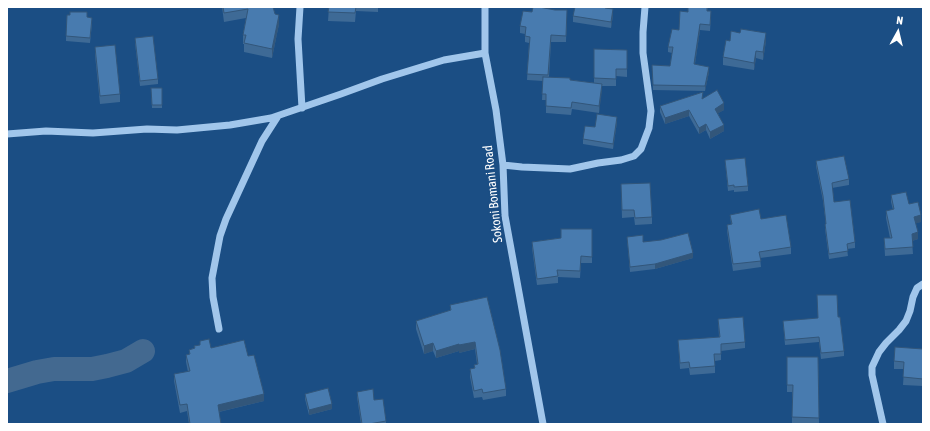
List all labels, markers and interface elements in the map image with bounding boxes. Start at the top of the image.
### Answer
north arrow [878,12,918,52]
text: N [896,14,904,27]
street label: Sokoni Bomani Road [480,145,506,243]

